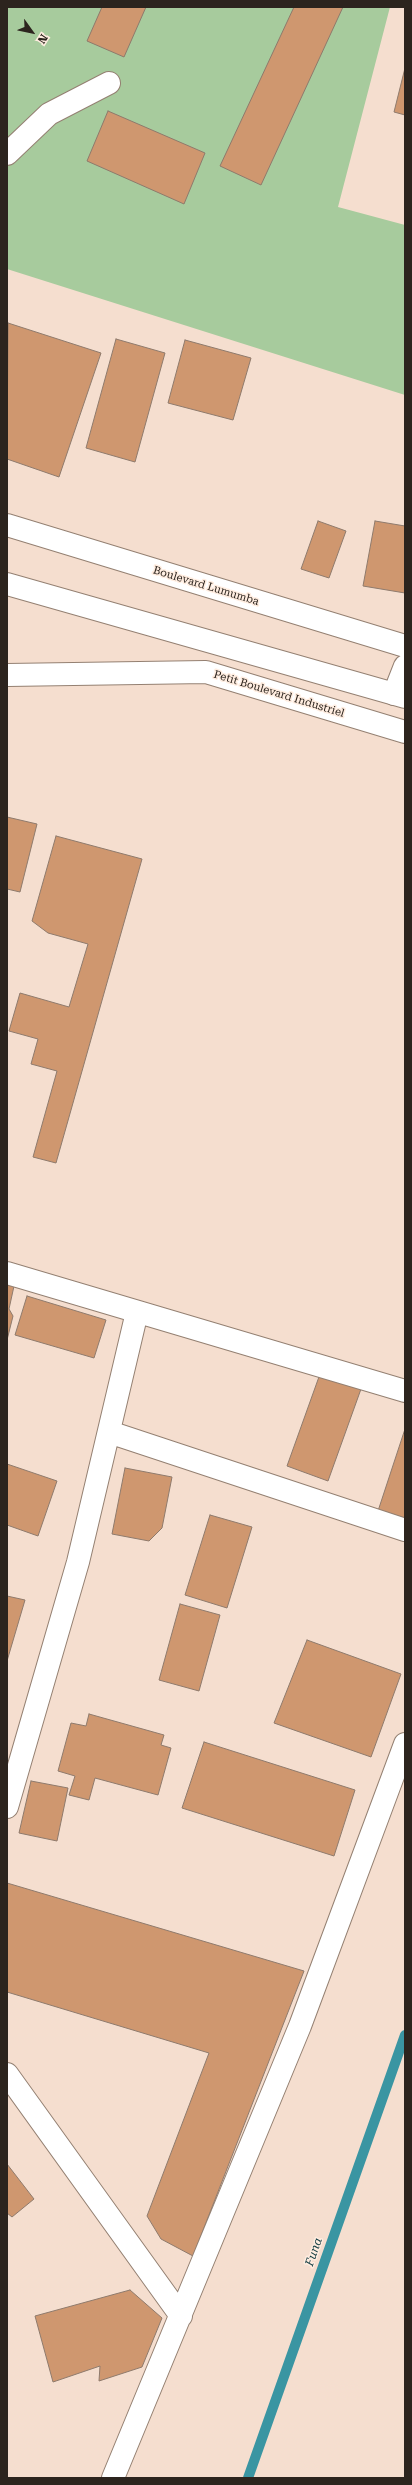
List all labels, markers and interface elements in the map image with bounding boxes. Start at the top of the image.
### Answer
north arrow [12,12,52,52]
text: N [35,32,50,46]
street label: Boulevard Lumumba [151,564,261,608]
street label: Petit Boulevard Industriel [212,668,346,720]
water label: Funa [302,2236,326,2268]

